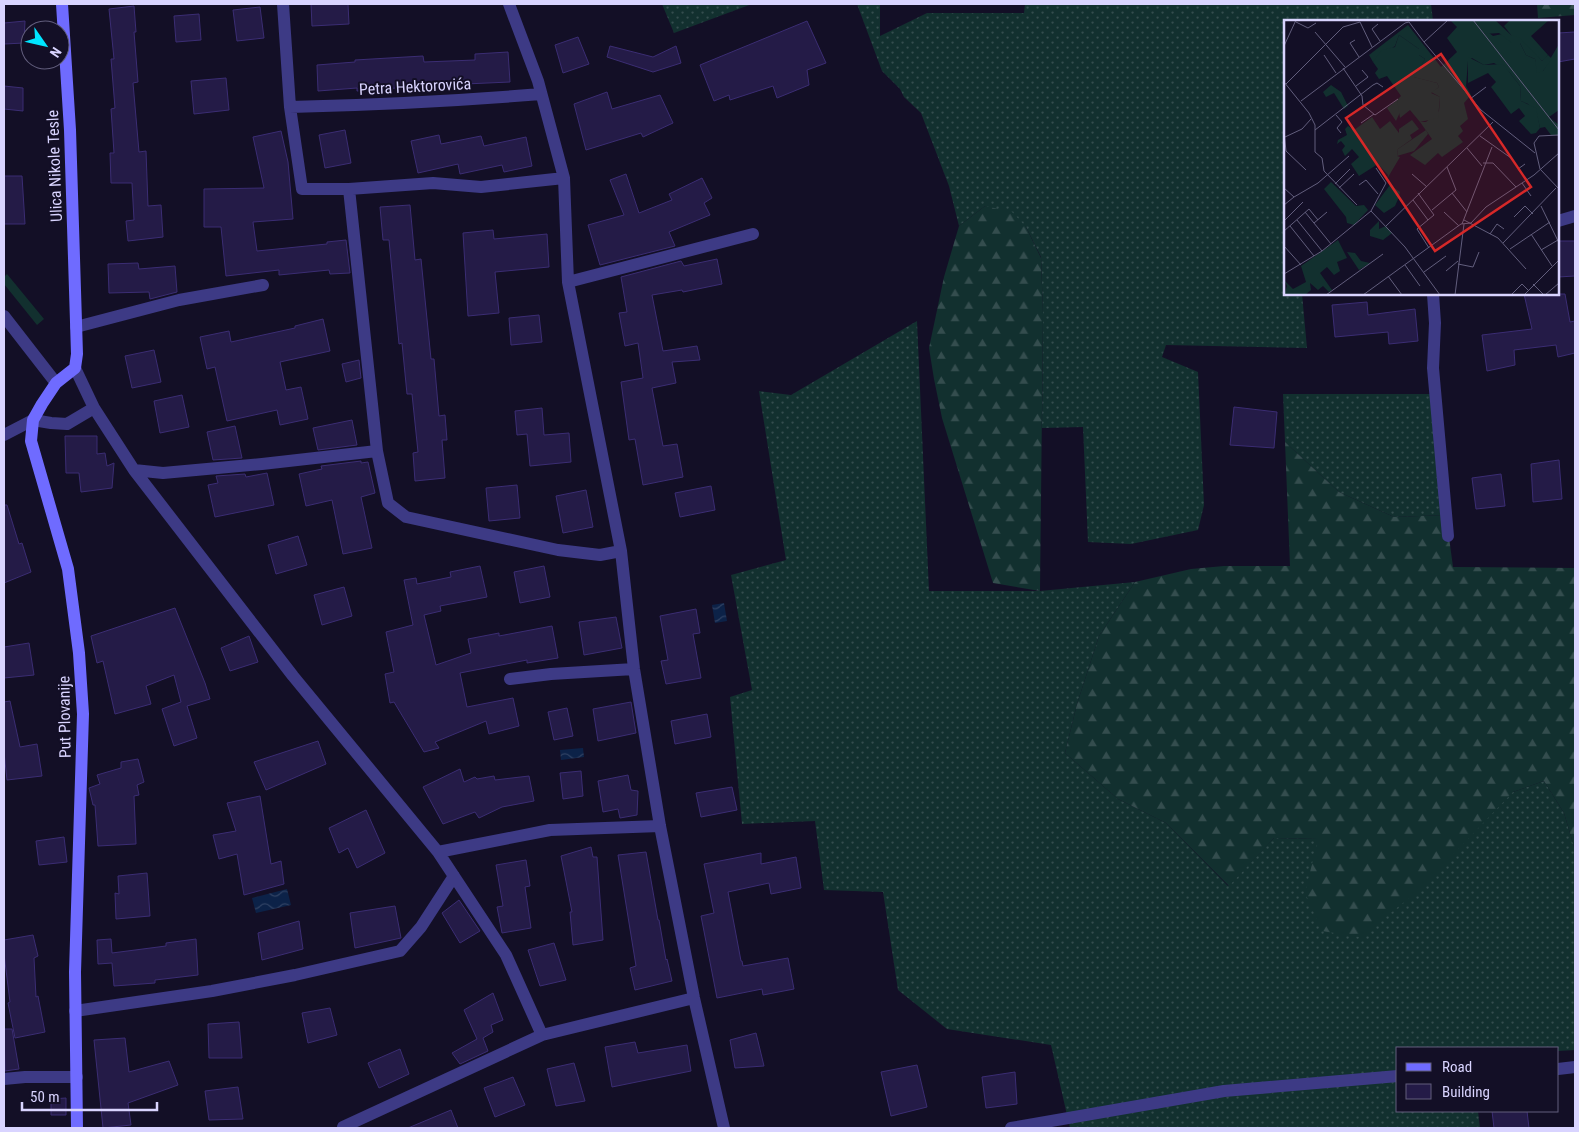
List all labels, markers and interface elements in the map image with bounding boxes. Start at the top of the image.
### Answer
north arrow [20,20,70,70]
inset map [1284,20,1559,295]
text: N [47,44,65,60]
street label: Petra Hektorovića [358,74,472,99]
street label: Ulica Nikole Tesle [43,110,66,222]
street label: Put Plovanije [54,676,75,758]
legend [1396,1047,1559,1112]
text: Road [1442,1058,1472,1076]
scale bar [22,1080,158,1112]
text: Building [1442,1083,1490,1101]
text: 50 m [30,1088,60,1106]

